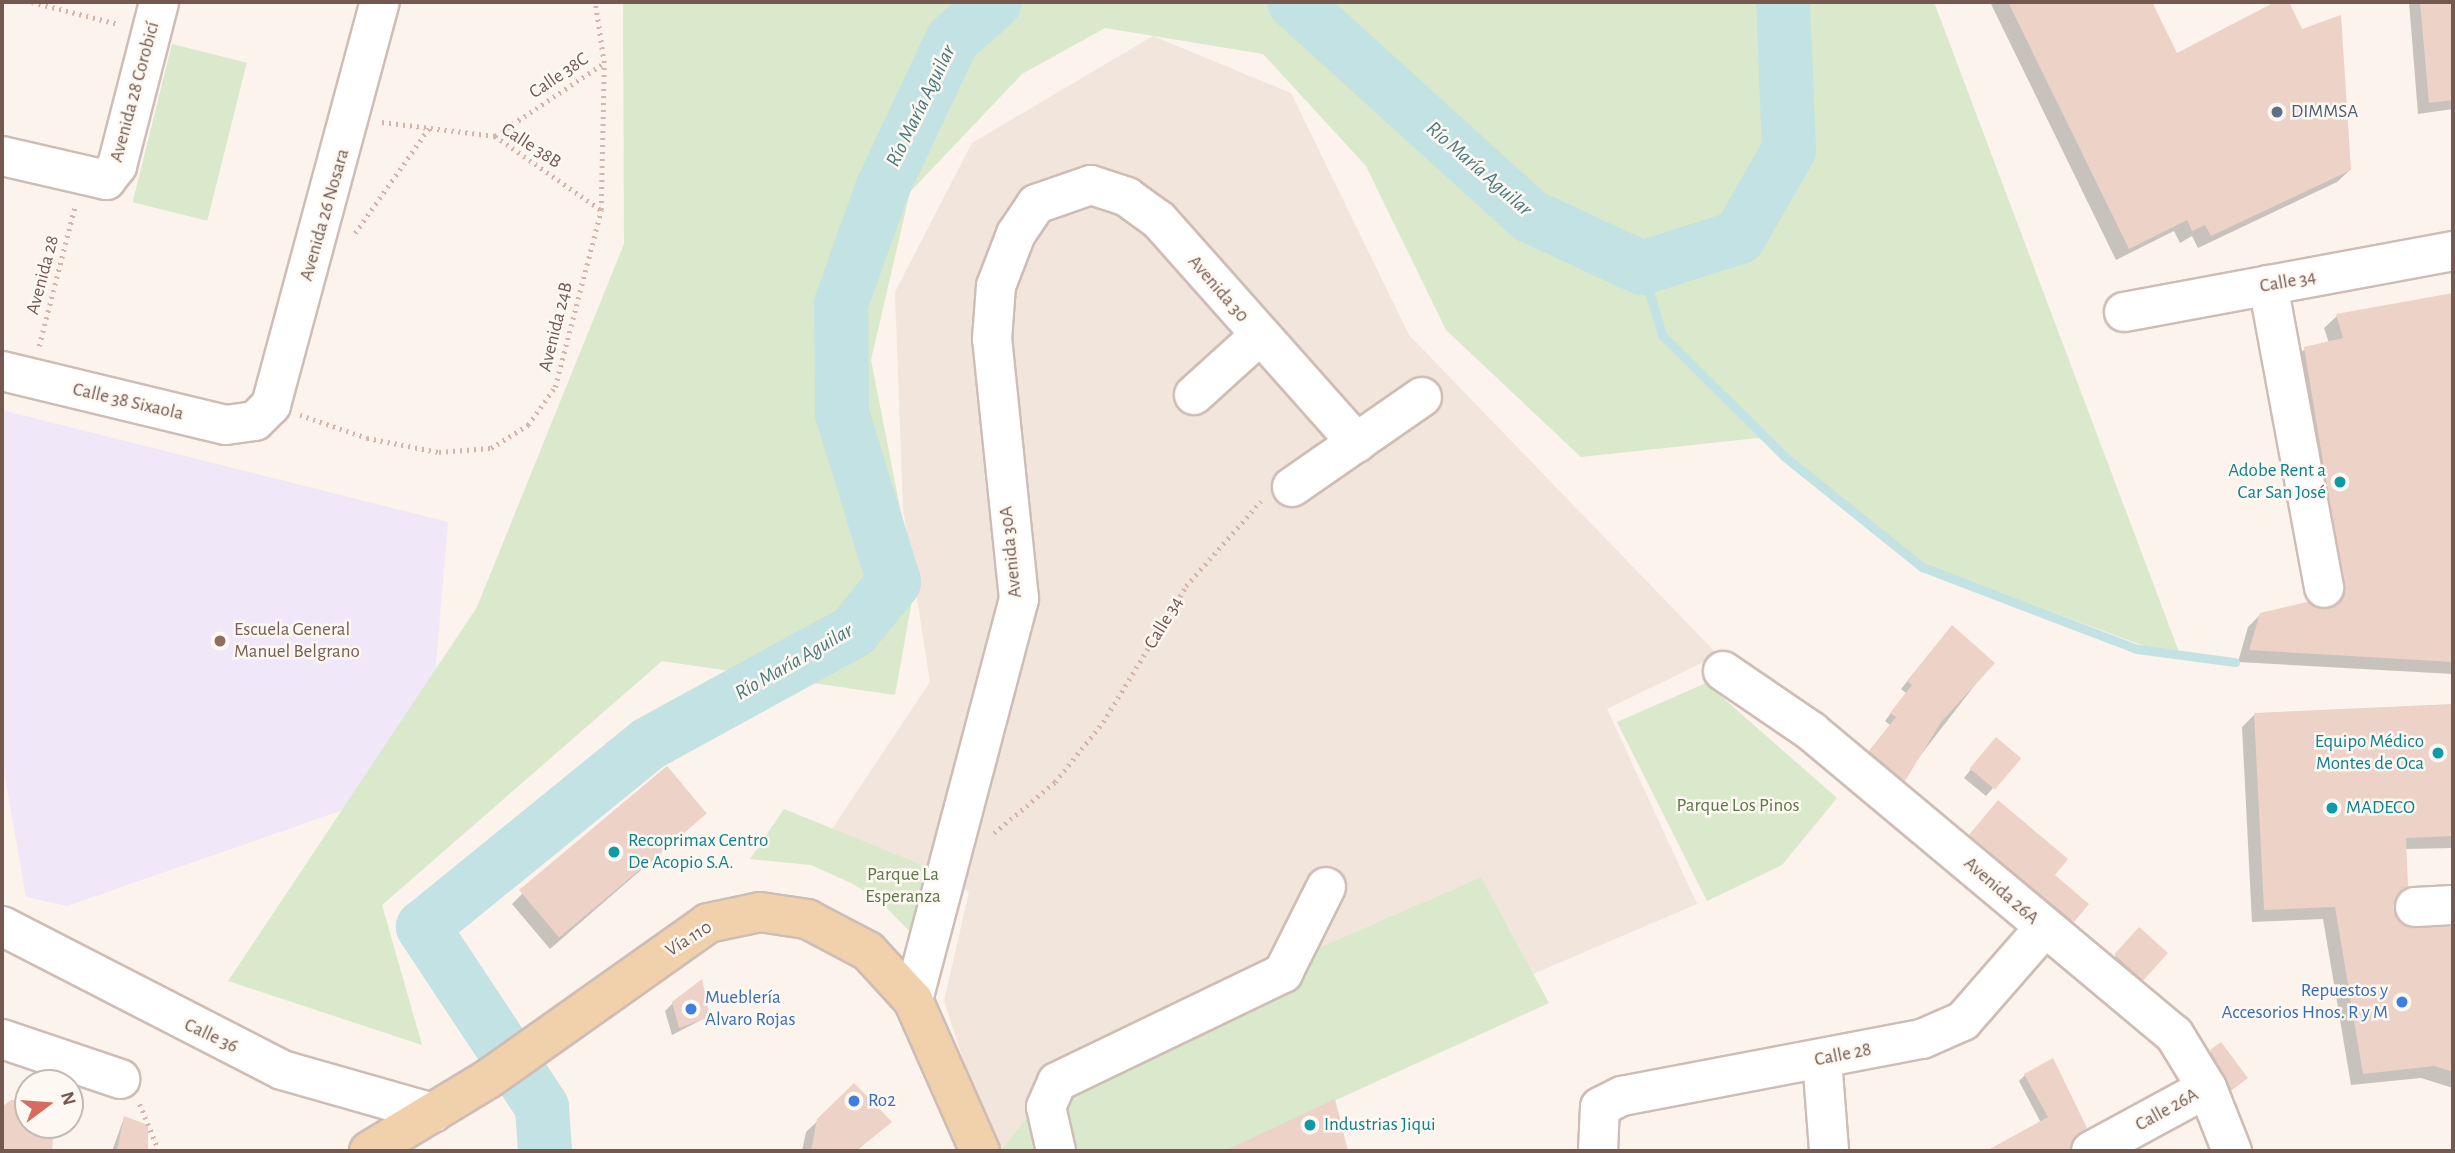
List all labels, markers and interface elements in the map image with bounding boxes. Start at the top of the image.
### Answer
street label: Avenida 28 Corobicí [105,19,165,165]
water label: Río María Aguilar [881,41,961,171]
street label: Calle 38C [525,48,593,104]
place label: DIMMSA [2291,101,2358,123]
marker: DIMMSA [2269,104,2285,120]
water label: Río María Aguilar [1421,116,1537,222]
street label: Calle 38B [497,118,565,174]
street label: Avenida 26 Nosara [295,146,355,284]
street label: Avenida 28 [22,233,64,317]
street label: Avenida 30 [1183,251,1253,327]
street label: Calle 34 [2258,266,2318,298]
street label: Avenida 24B [534,280,578,374]
street label: Calle 38 Sixaola [70,378,186,426]
place label: Adobe Rent a Car San José [2228,460,2326,504]
marker: Adobe Rent a Car San José [2332,474,2348,490]
street label: Avenida 30A [995,505,1027,599]
street label: Calle 34 [1140,593,1188,653]
water label: Río María Aguilar [730,618,858,706]
place label: Escuela General Manuel Belgrano [234,619,360,663]
marker: Escuela General Manuel Belgrano [212,633,228,649]
place label: Equipo Médico Montes de Oca [2315,731,2424,775]
marker: Equipo Médico Montes de Oca [2430,745,2446,761]
park label: Parque Los Pinos [1676,795,1800,817]
place label: MADECO [2346,797,2415,819]
marker: MADECO [2324,800,2340,816]
place label: Recoprimax Centro De Acopio S.A. [628,830,768,874]
marker: Recoprimax Centro De Acopio S.A. [606,844,622,860]
street label: Avenida 26A [1959,852,2043,930]
park label: Parque La Esperanza [865,864,941,908]
street label: Vía 110 [662,916,716,962]
place label: Repuestos y Accesorios Hnos. R y M [2222,980,2388,1024]
place label: Mueblería Alvaro Rojas [705,987,796,1031]
marker: Repuestos y Accesorios Hnos. R y M [2394,994,2410,1010]
marker: Mueblería Alvaro Rojas [683,1001,699,1017]
street label: Calle 36 [180,1014,242,1058]
street label: Calle 28 [1813,1038,1873,1072]
north arrow [14,1069,84,1139]
street label: Calle 26A [2132,1083,2202,1137]
text: N [57,1090,79,1108]
place label: Ro2 [868,1090,896,1112]
marker: Ro2 [846,1093,862,1109]
place label: Industrias Jiqui [1324,1114,1435,1136]
marker: Industrias Jiqui [1302,1117,1318,1133]

